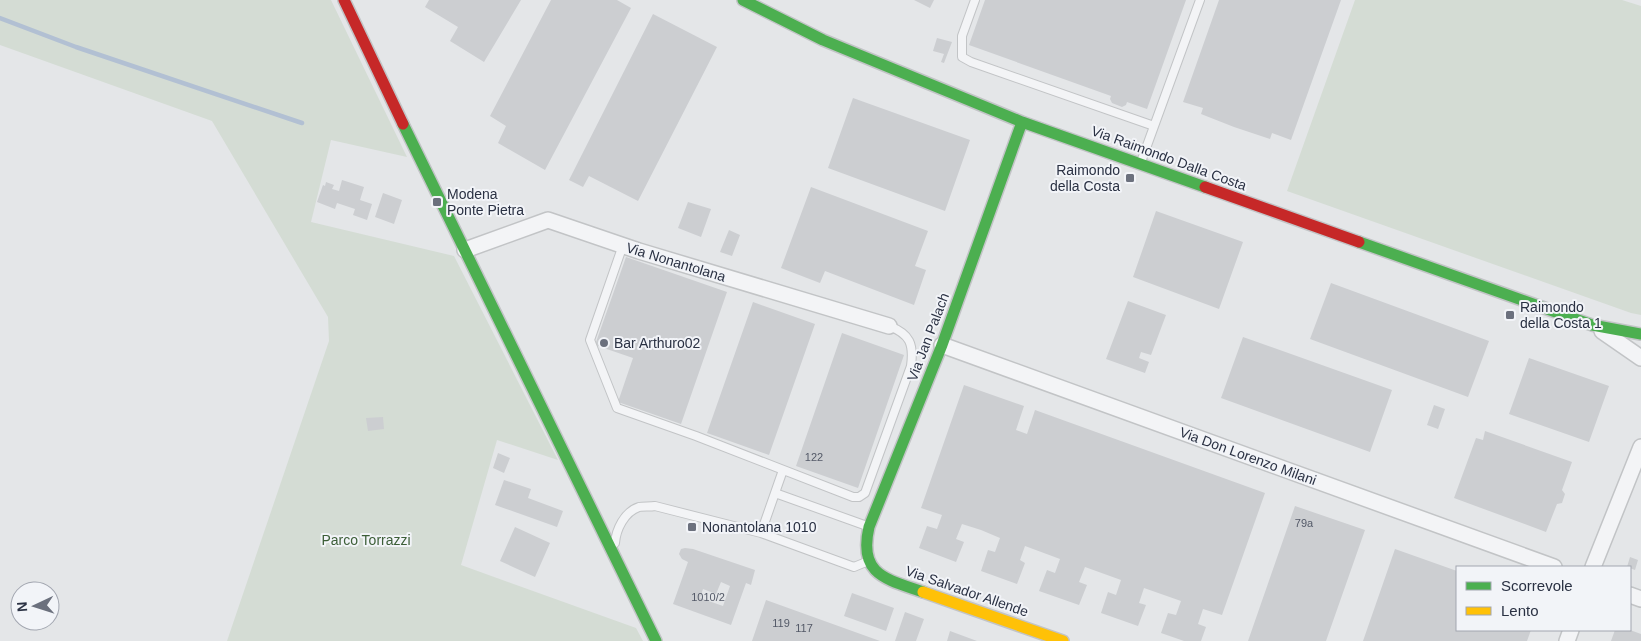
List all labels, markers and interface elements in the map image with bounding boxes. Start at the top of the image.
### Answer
street label: Via Raimondo Dalla Costa [1089,122,1249,194]
place label: Raimondo della Costa [1050,162,1120,194]
marker: Raimondo della Costa [1124,172,1136,184]
place label: Modena Ponte Pietra [447,186,524,218]
marker: Modena Ponte Pietra [431,196,443,208]
street label: Via Nonantolana [624,239,728,285]
street label: Via Jan Palach [904,291,952,383]
place label: Raimondo della Costa 1 [1520,299,1602,331]
marker: Raimondo della Costa 1 [1504,309,1516,321]
place label: Bar Arthuro02 [614,335,701,351]
marker: Bar Arthuro02 [598,337,610,349]
street label: Via Don Lorenzo Milani [1177,424,1319,488]
house number: 122 [805,451,823,463]
house number: 79a [1295,517,1314,529]
place label: Nonantolana 1010 [702,519,817,535]
marker: Nonantolana 1010 [686,521,698,533]
park label: Parco Torrazzi [321,532,411,548]
street label: Via Salvador Allende [903,562,1031,620]
legend [1456,566,1631,631]
text: Scorrevole [1501,577,1573,594]
north arrow [10,581,60,631]
house number: 1010/2 [691,591,725,603]
text: N [14,601,30,613]
text: Lento [1501,602,1539,619]
house number: 119 [772,617,790,629]
house number: 117 [795,622,813,634]

